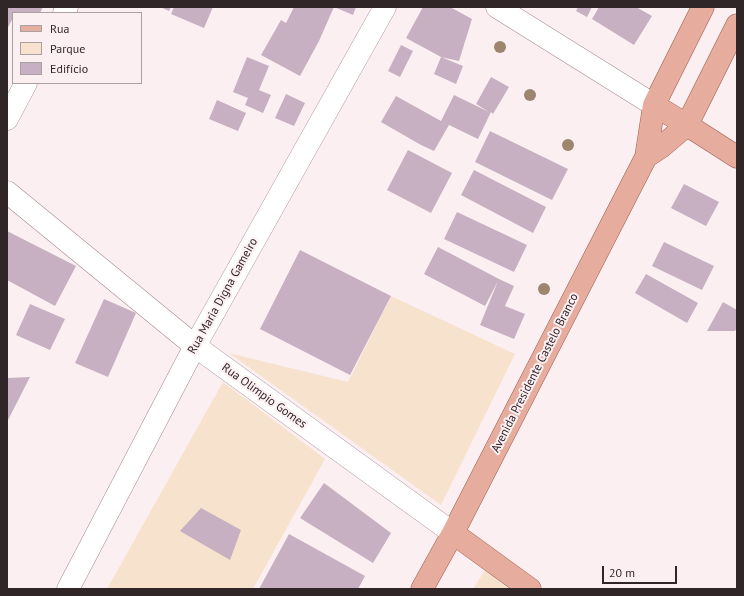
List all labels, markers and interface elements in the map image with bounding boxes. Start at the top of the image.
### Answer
legend [12,12,142,84]
text: Rua [50,21,69,36]
text: Parque [50,41,85,56]
text: Edifício [50,61,88,76]
street label: Rua Maria Digna Gameiro [185,235,261,357]
street label: Avenida Presidente Castelo Branco [488,291,582,455]
street label: Rua Olimpio Gomes [219,360,309,432]
scale bar [604,558,679,584]
text: 20 m [609,565,635,580]

